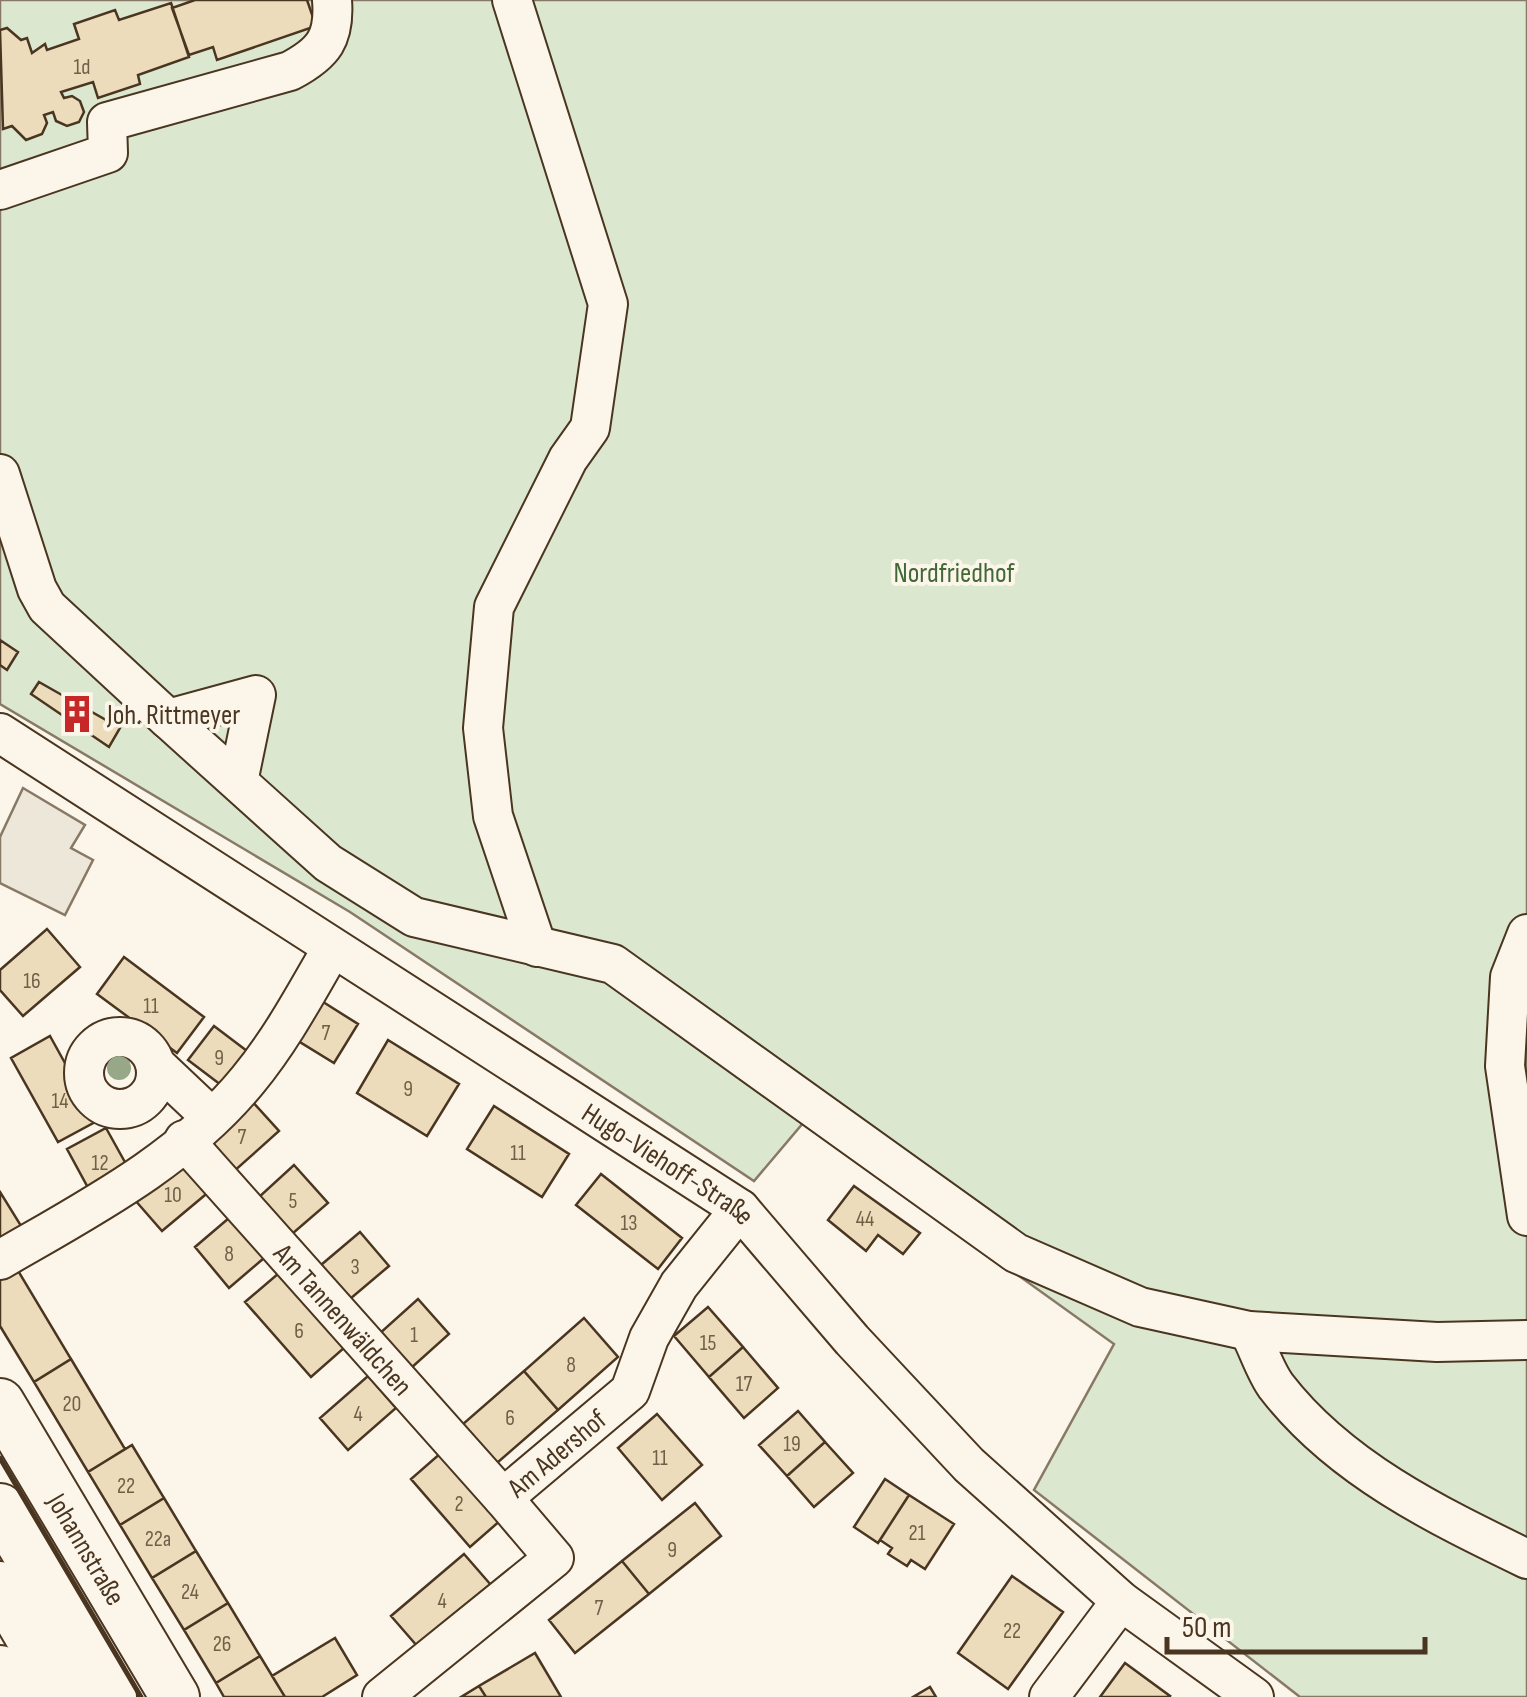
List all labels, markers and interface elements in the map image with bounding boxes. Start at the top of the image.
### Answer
house number: 1d [74,54,90,81]
park label: Nordfriedhof [893,557,1015,590]
building icon: Joh. Rittmeyer [56,693,98,735]
place label: Joh. Rittmeyer [106,699,240,732]
house number: 16 [23,968,41,995]
house number: 11 [143,993,159,1020]
house number: 7 [322,1020,331,1047]
house number: 9 [214,1045,224,1072]
house number: 9 [403,1076,413,1103]
house number: 14 [52,1088,68,1115]
street label: Hugo-Viehoff-Straße [575,1097,761,1232]
house number: 7 [238,1124,247,1151]
house number: 11 [510,1140,526,1167]
house number: 12 [91,1150,109,1177]
house number: 10 [164,1182,182,1209]
house number: 5 [289,1188,298,1215]
house number: 44 [856,1206,874,1233]
house number: 13 [621,1210,637,1237]
street label: Am Tannenwäldchen [266,1237,419,1403]
house number: 8 [224,1241,234,1268]
house number: 3 [350,1254,360,1281]
house number: 6 [294,1318,304,1345]
house number: 1 [410,1322,418,1349]
house number: 15 [700,1330,716,1357]
house number: 8 [566,1352,576,1379]
house number: 17 [736,1371,752,1398]
house number: 20 [63,1391,81,1418]
house number: 4 [353,1401,363,1428]
street label: Am Adershof [501,1402,614,1506]
house number: 6 [505,1405,515,1432]
house number: 19 [783,1431,801,1458]
house number: 11 [652,1445,668,1472]
house number: 22 [117,1473,135,1500]
street label: Johannstraße [39,1487,132,1612]
house number: 2 [454,1491,464,1518]
house number: 21 [909,1520,926,1547]
house number: 22a [145,1526,171,1553]
house number: 9 [667,1537,677,1564]
house number: 24 [181,1579,199,1606]
house number: 4 [437,1588,447,1615]
scale bar [1167,1592,1424,1654]
house number: 7 [595,1595,604,1622]
text: 50 m [1182,1610,1231,1646]
house number: 22 [1003,1618,1021,1645]
house number: 26 [213,1631,231,1658]

